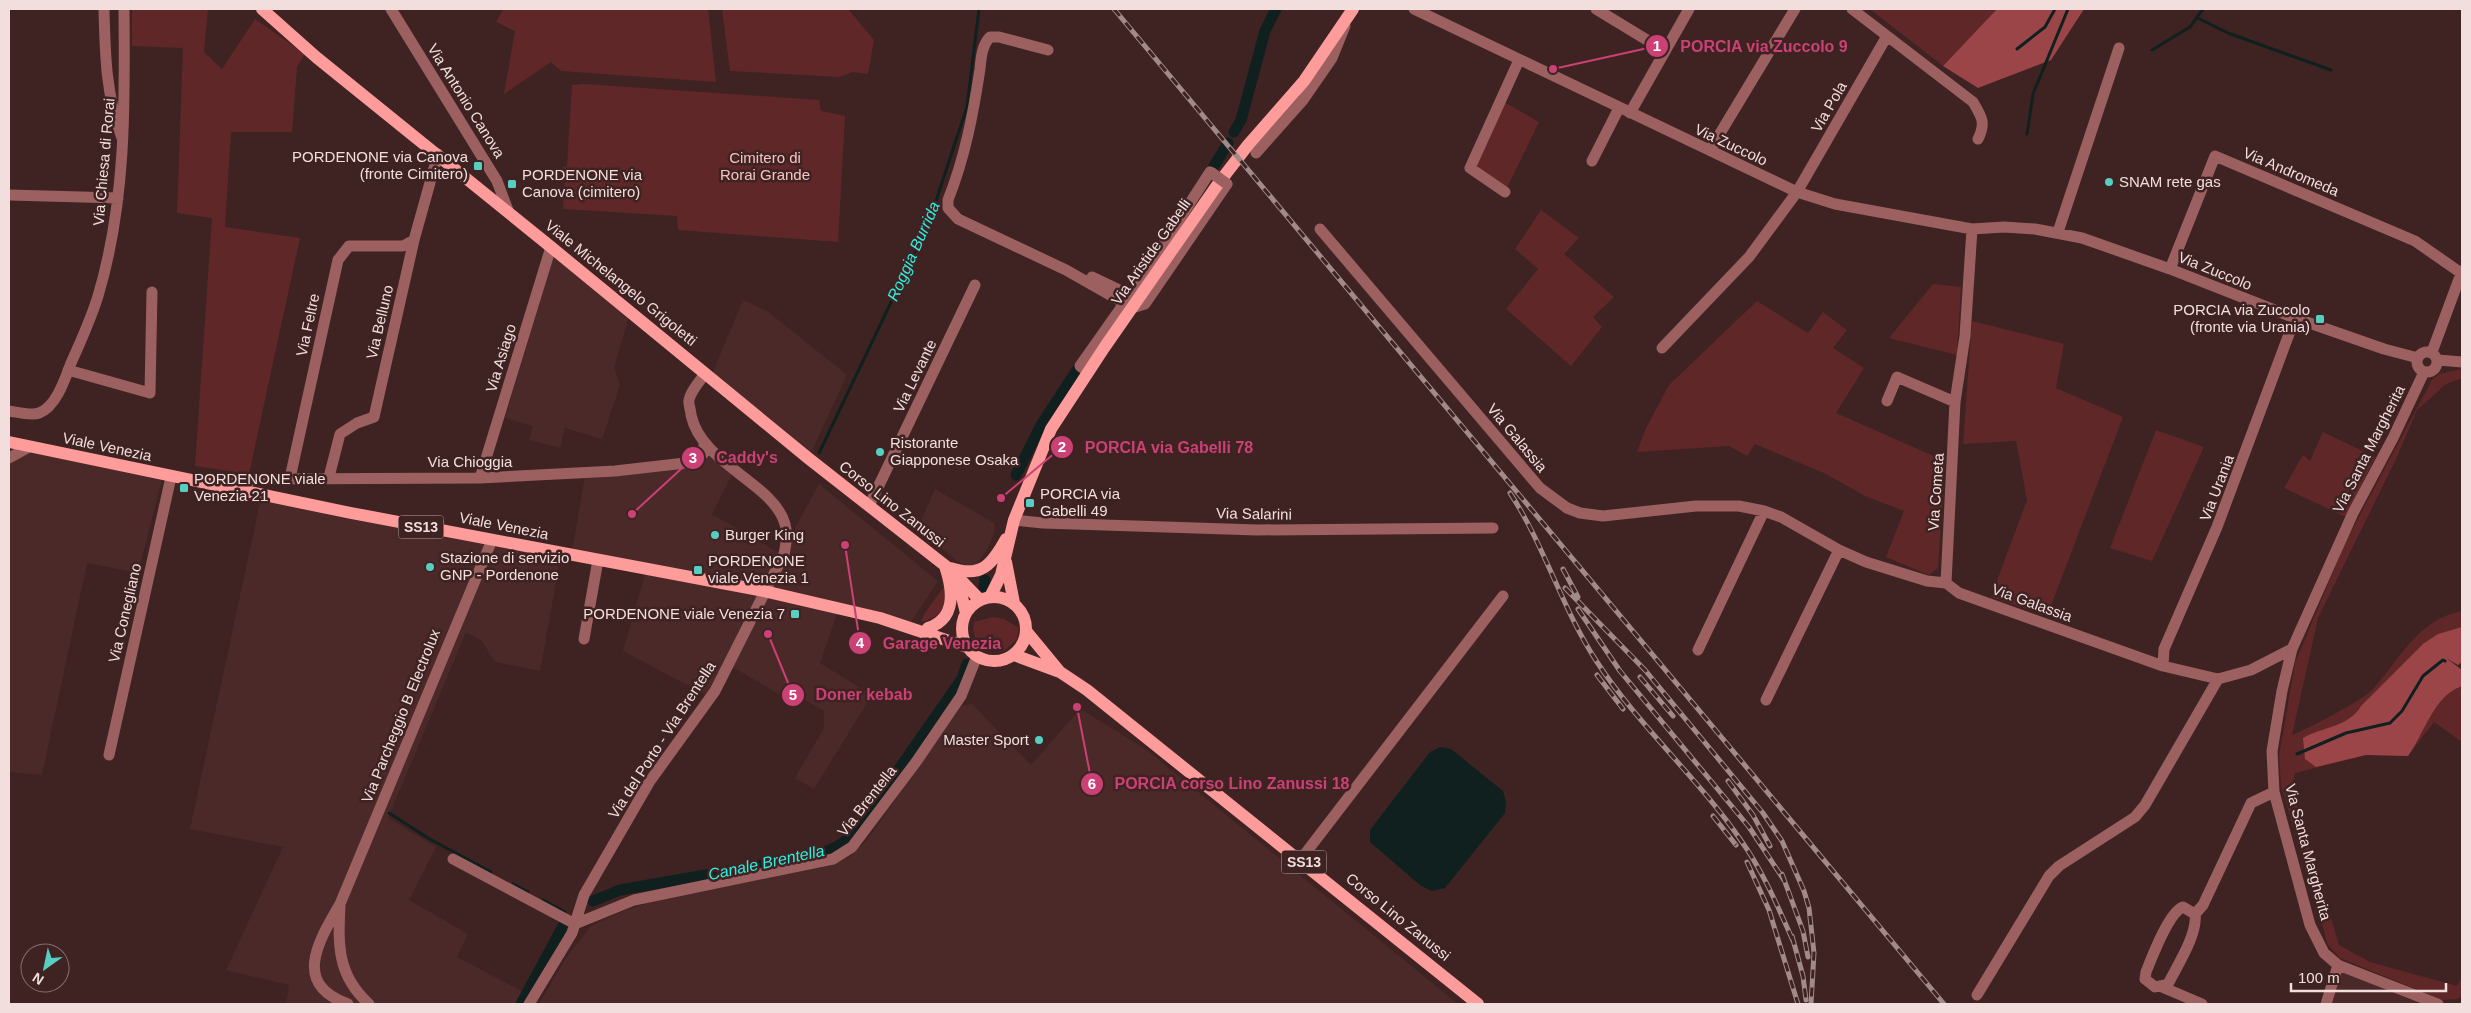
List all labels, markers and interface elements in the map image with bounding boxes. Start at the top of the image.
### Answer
callout: PORCIA via Zuccolo 9 [1645,31,1858,62]
text: 1 [1653,37,1661,54]
text: PORCIA via Zuccolo 9 [1680,38,1848,55]
street label: Via Antonio Canova [424,40,509,162]
street label: Via Pola [1807,78,1850,135]
street label: Via Chiesa di Rorai [89,97,118,227]
street label: Via Zuccolo [1692,120,1770,169]
street label: Via Andromeda [2241,144,2342,200]
place label: PORDENONE via Canova (fronte Cimitero) [292,148,469,182]
park label: Cimitero di Rorai Grande [720,149,810,183]
marker: PORDENONE via Canova (fronte Cimitero) [472,160,484,172]
place label: PORDENONE via Canova (cimitero) [522,166,643,200]
place label: SNAM rete gas [2119,173,2221,190]
marker: SNAM rete gas [2103,176,2115,188]
marker: PORDENONE via Canova (cimitero) [506,178,518,190]
street label: Via Aristide Gabelli [1108,195,1194,308]
water label: Roggia Burrida [884,199,943,303]
street label: Viale Michelangelo Grigoletti [542,216,700,349]
street label: Via Zuccolo [2176,248,2255,293]
street label: Via Belluno [363,283,396,361]
street label: Via Feltre [293,292,322,358]
place label: PORCIA via Zuccolo (fronte via Urania) [2173,301,2310,335]
marker: PORCIA via Zuccolo (fronte via Urania) [2314,313,2326,325]
street label: Via Asiago [482,322,519,394]
street label: Via Levante [890,337,939,415]
street label: Via Santa Margherita [2329,382,2408,515]
street label: Via Galassia [1484,400,1551,476]
street label: Viale Venezia [61,429,154,464]
callout: PORCIA via Gabelli 78 [1050,432,1264,463]
place label: Ristorante Giapponese Osaka [890,434,1019,468]
text: 2 [1058,438,1066,455]
text: PORCIA via Gabelli 78 [1085,439,1253,456]
callout: Caddy's [681,442,788,473]
marker: Ristorante Giapponese Osaka [874,446,886,458]
text: 3 [689,449,697,466]
text: Caddy's [716,449,778,466]
street label: Via Cometa [1924,452,1947,532]
street label: Via Urania [2196,452,2237,523]
street label: Via Chioggia [428,453,513,470]
street label: Corso Lino Zanussi [836,457,948,550]
place label: PORDENONE viale Venezia 21 [194,470,326,504]
marker: PORDENONE viale Venezia 21 [178,482,190,494]
place label: PORCIA via Gabelli 49 [1040,485,1121,519]
marker: PORCIA via Gabelli 49 [1024,497,1036,509]
street label: Via Salarini [1216,504,1292,523]
street label: Viale Venezia [458,509,551,543]
road number: SS13 [398,516,444,538]
place label: Burger King [725,526,804,543]
marker: Burger King [709,529,721,541]
place label: Stazione di servizio GNP - Pordenone [440,549,569,583]
place label: PORDENONE viale Venezia 1 [708,552,809,586]
marker: Stazione di servizio GNP - Pordenone [424,561,436,573]
street label: Via Conegliano [105,562,144,664]
marker: PORDENONE viale Venezia 1 [692,564,704,576]
street label: Via Galassia [1990,580,2075,625]
place label: PORDENONE viale Venezia 7 [583,605,785,622]
marker: PORDENONE viale Venezia 7 [789,608,801,620]
street label: Via Parcheggio B Electrolux [358,626,443,805]
callout: Garage Venezia [848,627,1011,658]
text: 4 [856,634,865,651]
text: Garage Venezia [883,635,1001,652]
street label: Via del Porto - Via Brentella [604,658,719,821]
callout: Doner kebab [780,679,922,710]
text: 5 [789,686,797,703]
text: Doner kebab [816,686,913,703]
place label: Master Sport [943,731,1030,748]
marker: Master Sport [1033,734,1045,746]
street label: Via Brentella [834,762,900,839]
callout: PORCIA corso Lino Zanussi 18 [1079,768,1360,799]
text: 6 [1088,775,1096,792]
text: PORCIA corso Lino Zanussi 18 [1114,775,1350,792]
street label: Via Santa Margherita [2282,782,2335,923]
water label: Canale Brentella [706,842,826,883]
road number: SS13 [1282,850,1326,874]
street label: Corso Lino Zanussi [1343,869,1454,964]
north arrow [20,943,70,993]
scale bar [2291,960,2446,992]
text: N [29,969,47,988]
text: 100 m [2298,969,2340,986]

